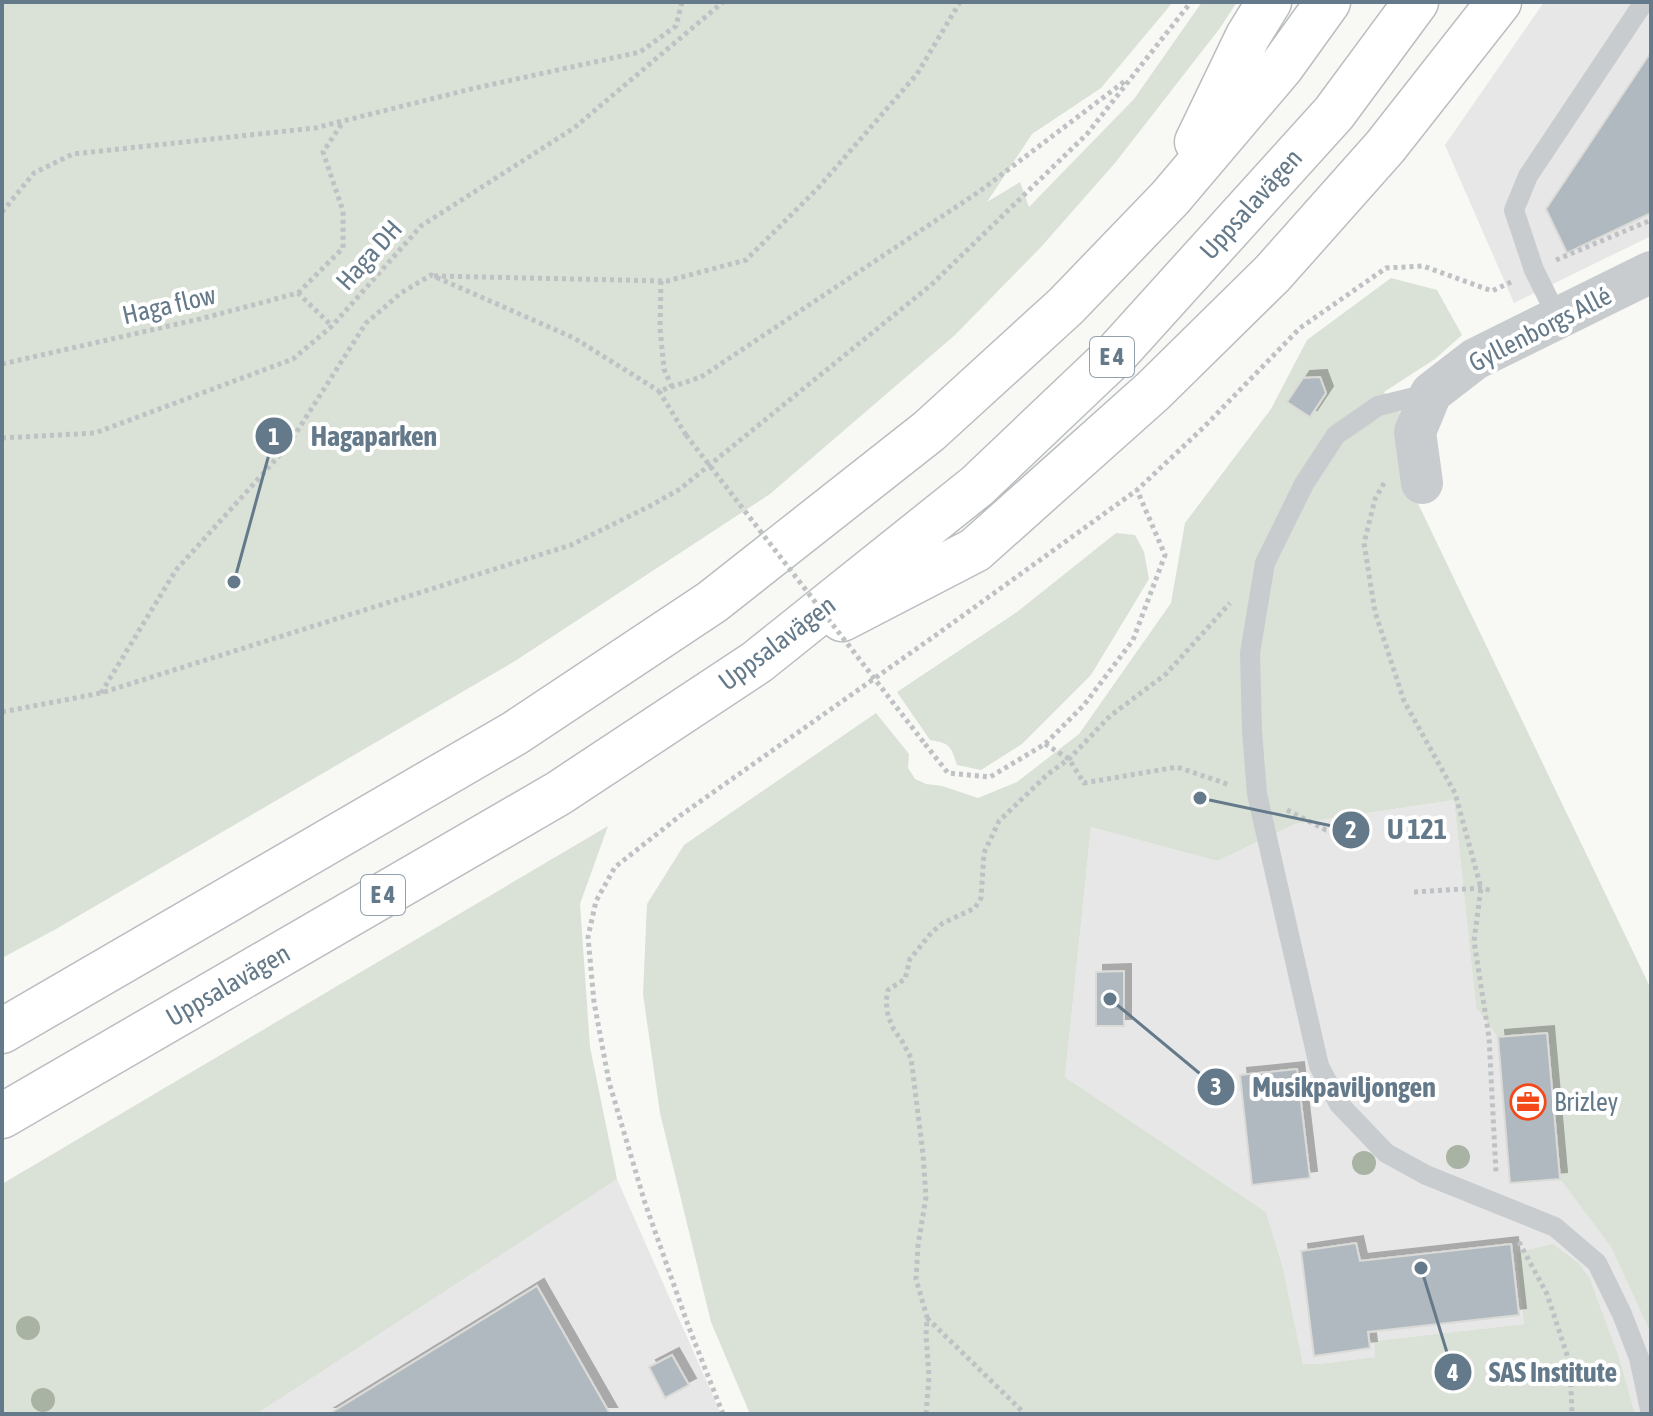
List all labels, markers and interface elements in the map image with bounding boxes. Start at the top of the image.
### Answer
street label: Uppsalavägen [1194,143,1308,265]
street label: Haga DH [330,214,408,296]
street label: Haga flow [119,280,219,330]
street label: Gyllenborgs Allé [1464,280,1616,378]
road number: E 4 [1090,337,1134,377]
callout: Hagaparken [254,410,453,462]
text: Hagaparken [311,420,437,452]
text: 1 [268,423,280,450]
street label: Uppsalavägen [713,590,841,696]
callout: U 121 [1331,804,1463,856]
text: U 121 [1387,813,1447,845]
text: 2 [1345,816,1357,843]
road number: E 4 [361,875,405,915]
street label: Uppsalavägen [161,938,295,1032]
callout: Musikpaviljongen [1196,1061,1451,1113]
text: Musikpaviljongen [1252,1071,1436,1103]
text: 3 [1210,1073,1222,1100]
office icon: Brizley [1509,1083,1547,1121]
place label: Brizley [1554,1087,1619,1117]
callout: SAS Institute [1433,1346,1633,1398]
text: SAS Institute [1489,1356,1617,1388]
text: 4 [1446,1359,1459,1386]

